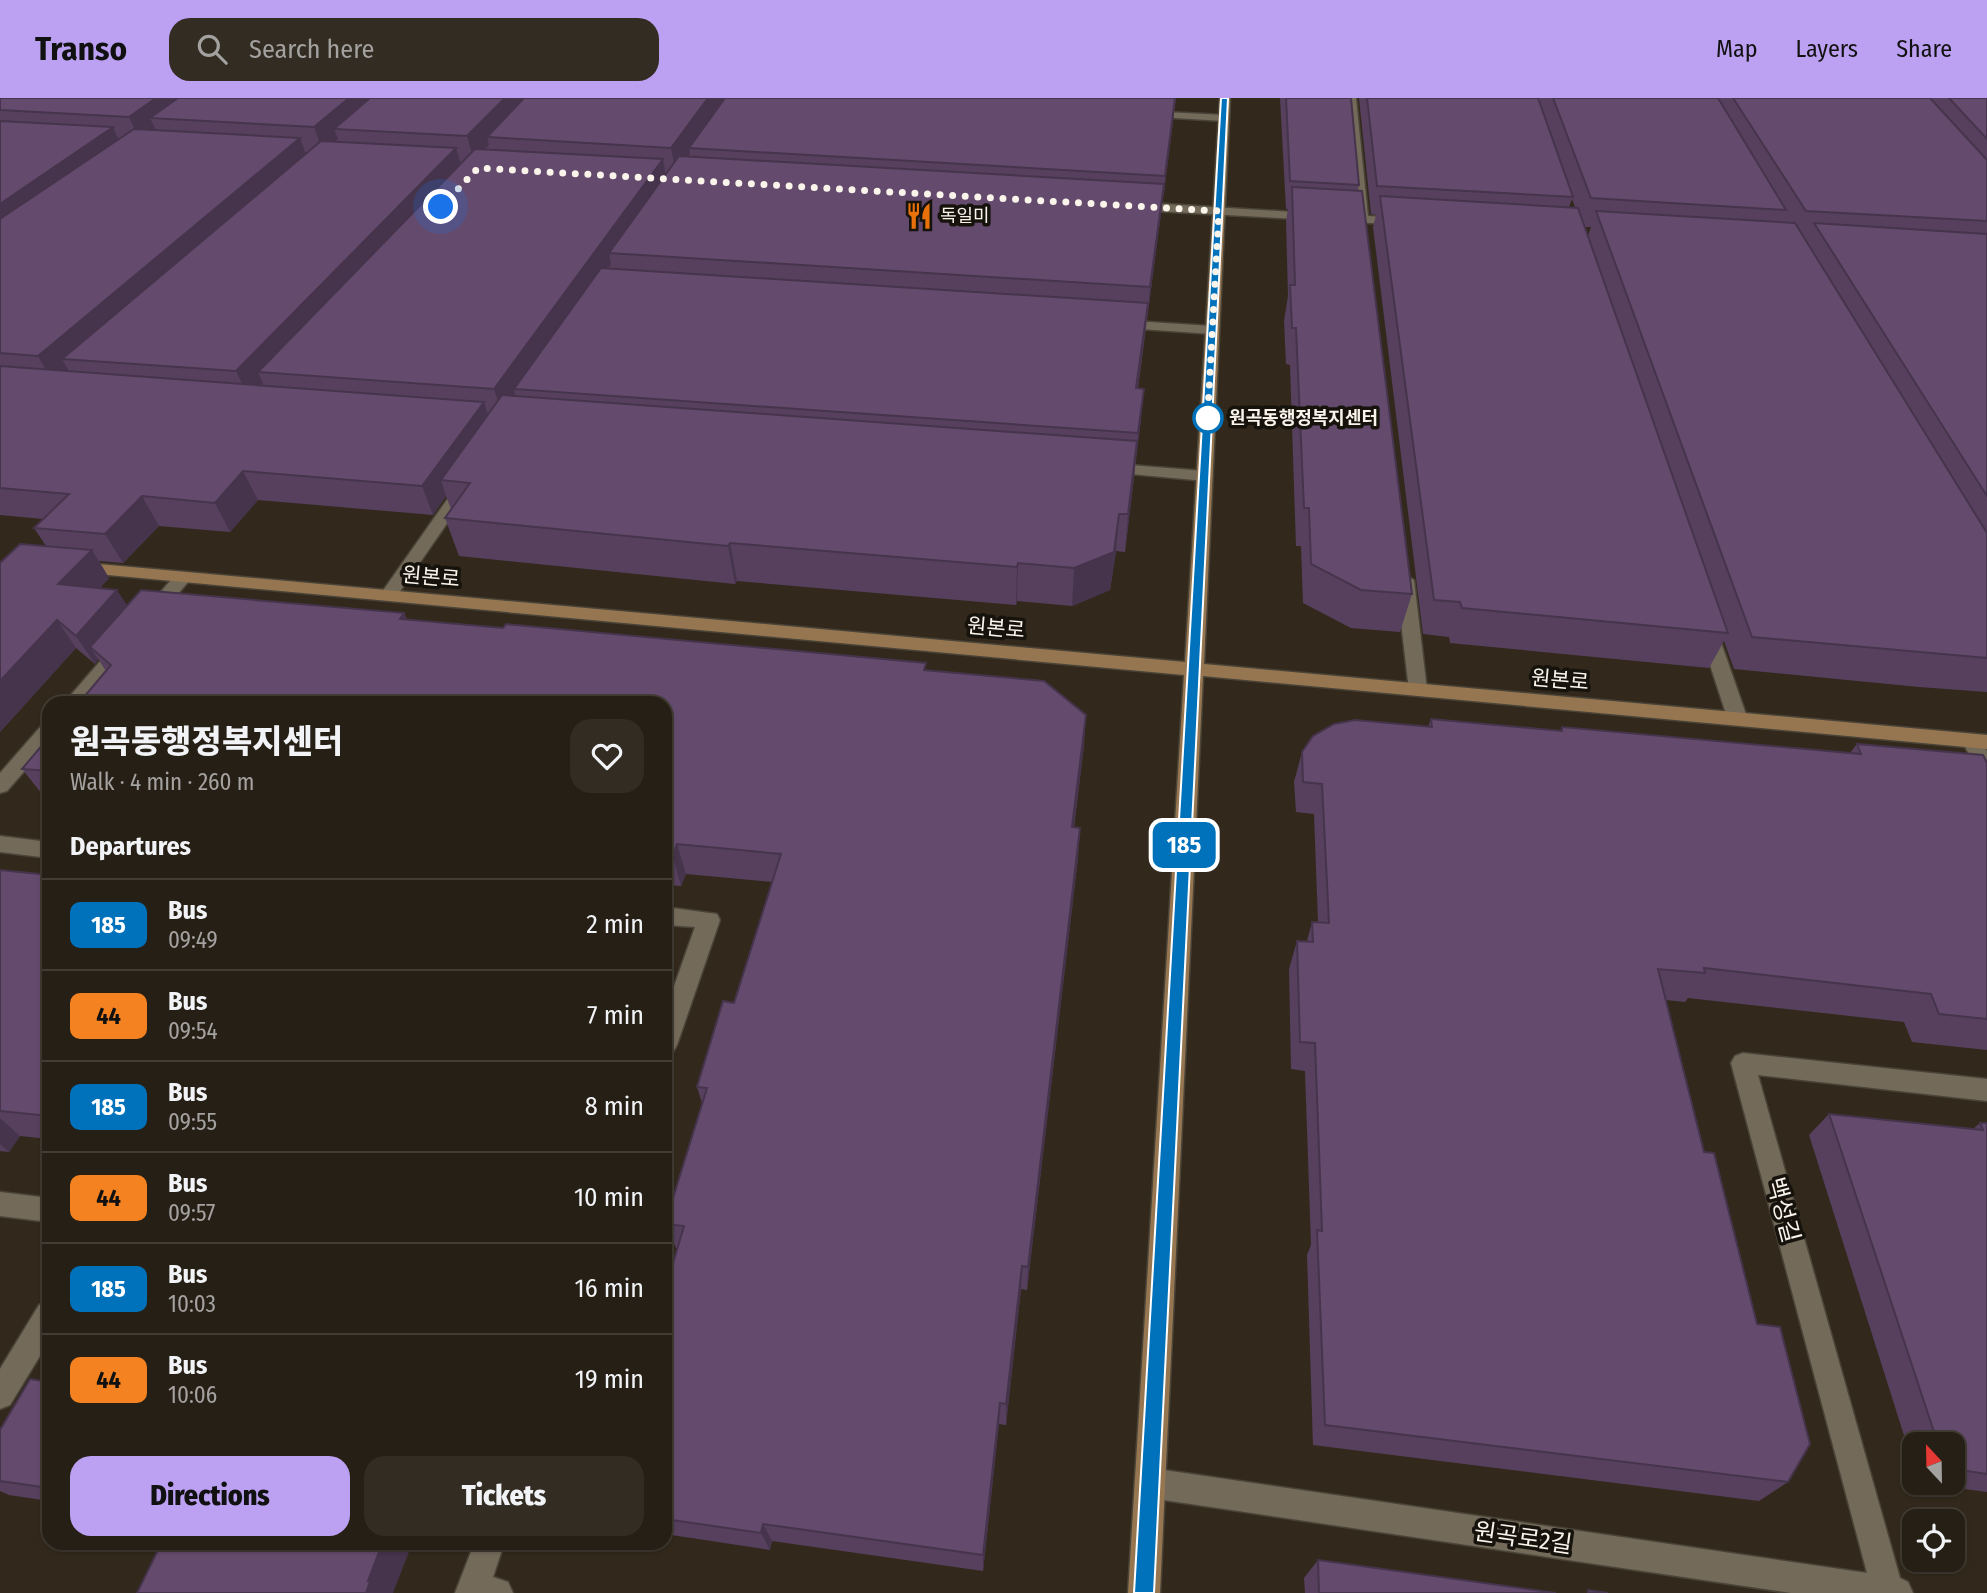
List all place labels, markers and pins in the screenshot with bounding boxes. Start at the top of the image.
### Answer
restaurant icon: 독일미 [904,201,934,231]
place label: 독일미 [940,205,990,227]
marker: 원곡동행정복지센터 [1193,403,1223,433]
place label: 원곡동행정복지센터 [1229,407,1378,429]

